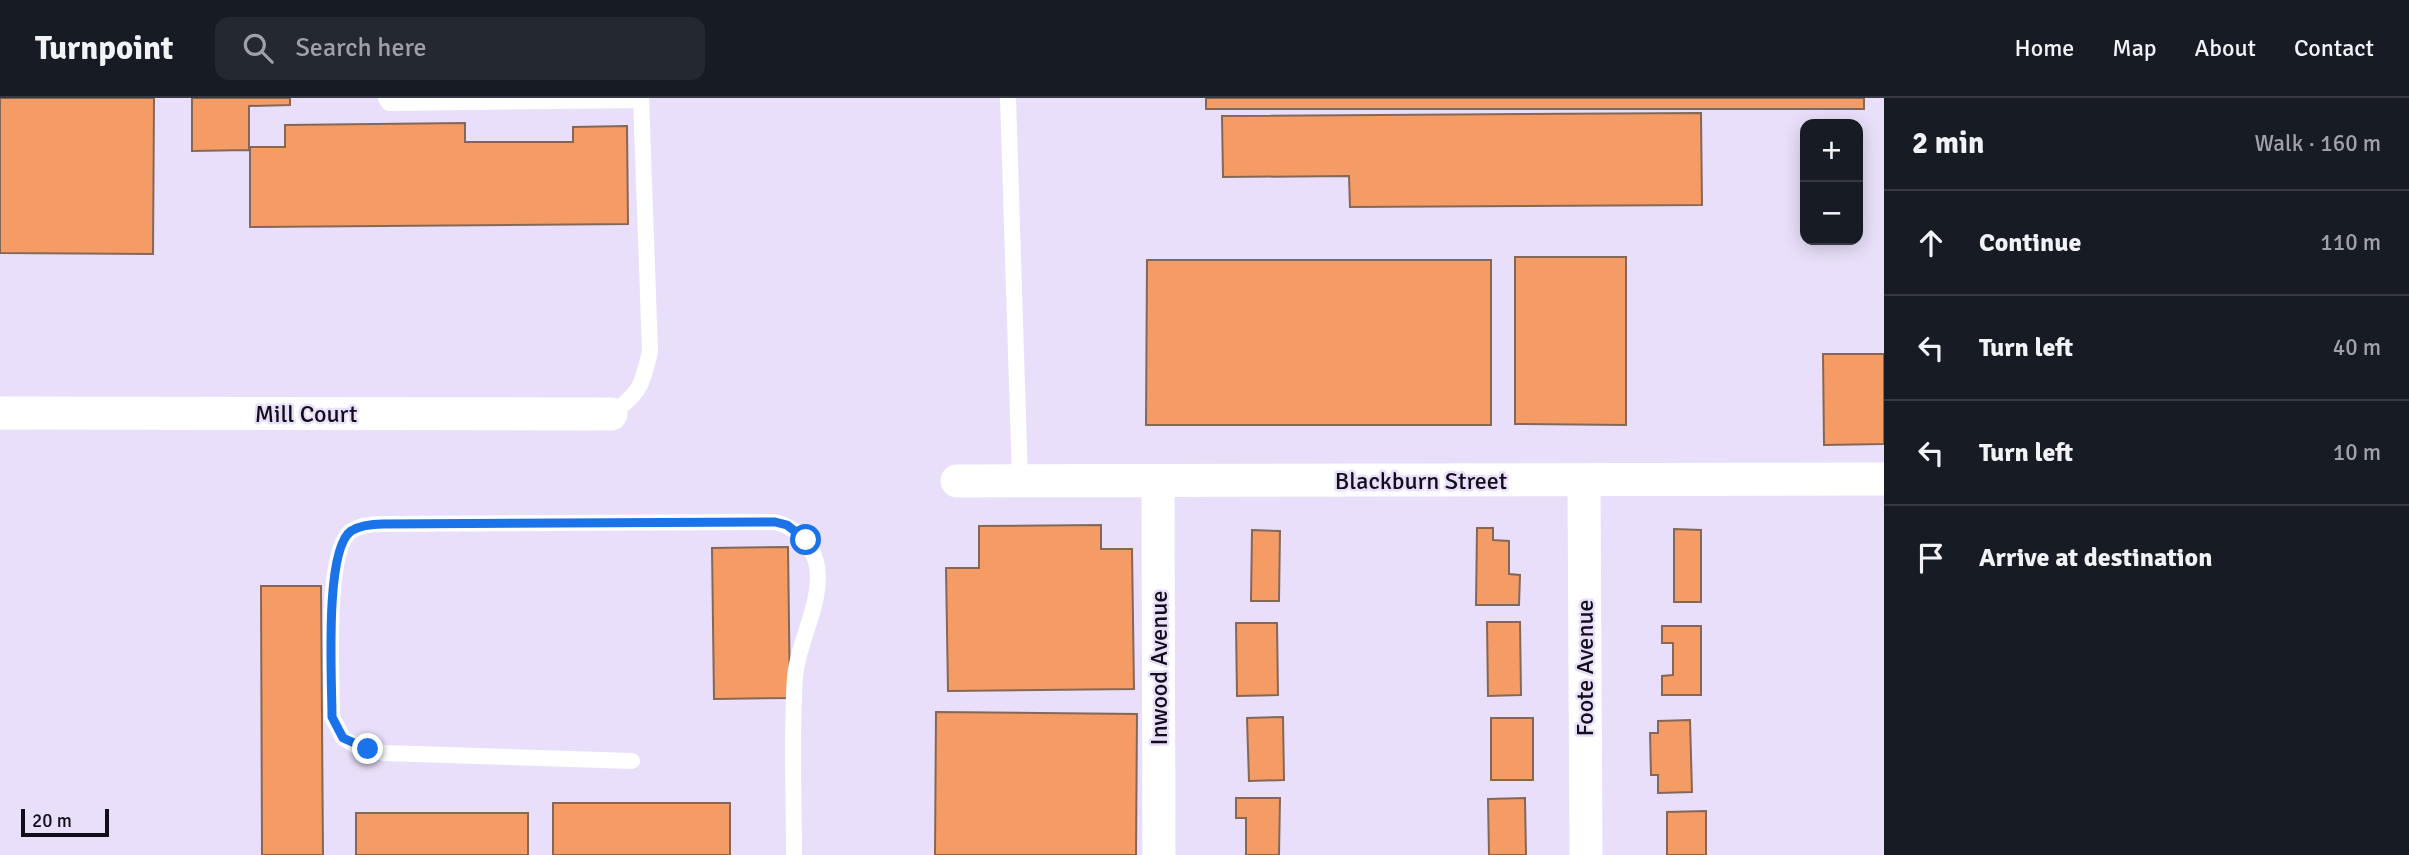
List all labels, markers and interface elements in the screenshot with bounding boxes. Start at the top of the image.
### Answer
search box [215,17,705,80]
text: Turnpoint [35,28,173,69]
icon: search [239,29,277,67]
text: Search here [295,32,427,64]
text: Home [2014,33,2074,63]
text: Map [2112,33,2157,63]
text: About [2195,33,2256,63]
text: Contact [2294,33,2374,63]
map controls [1800,119,1863,245]
button: + [1800,119,1863,182]
text: 2 min [1912,125,1984,162]
text: Walk · 160 m [2255,129,2381,158]
button: − [1800,182,1863,245]
icon: ahead [1912,224,1950,262]
text: Continue [1979,227,2081,259]
text: 110 m [2320,228,2381,257]
icon: left [1912,329,1950,367]
text: Turn left [1979,332,2073,364]
text: 40 m [2333,333,2381,362]
street label: Mill Court [255,399,357,429]
icon: left [1912,434,1950,472]
text: Turn left [1979,437,2073,469]
text: 10 m [2333,438,2381,467]
street label: Blackburn Street [1335,466,1507,496]
route start [790,524,821,555]
icon: arrive [1912,539,1950,577]
text: Arrive at destination [1979,542,2212,574]
street label: Inwood Avenue [1144,591,1174,745]
street label: Foote Avenue [1570,599,1600,737]
route end [352,733,383,764]
scale bar [21,806,108,838]
text: 20 m [32,809,72,833]

